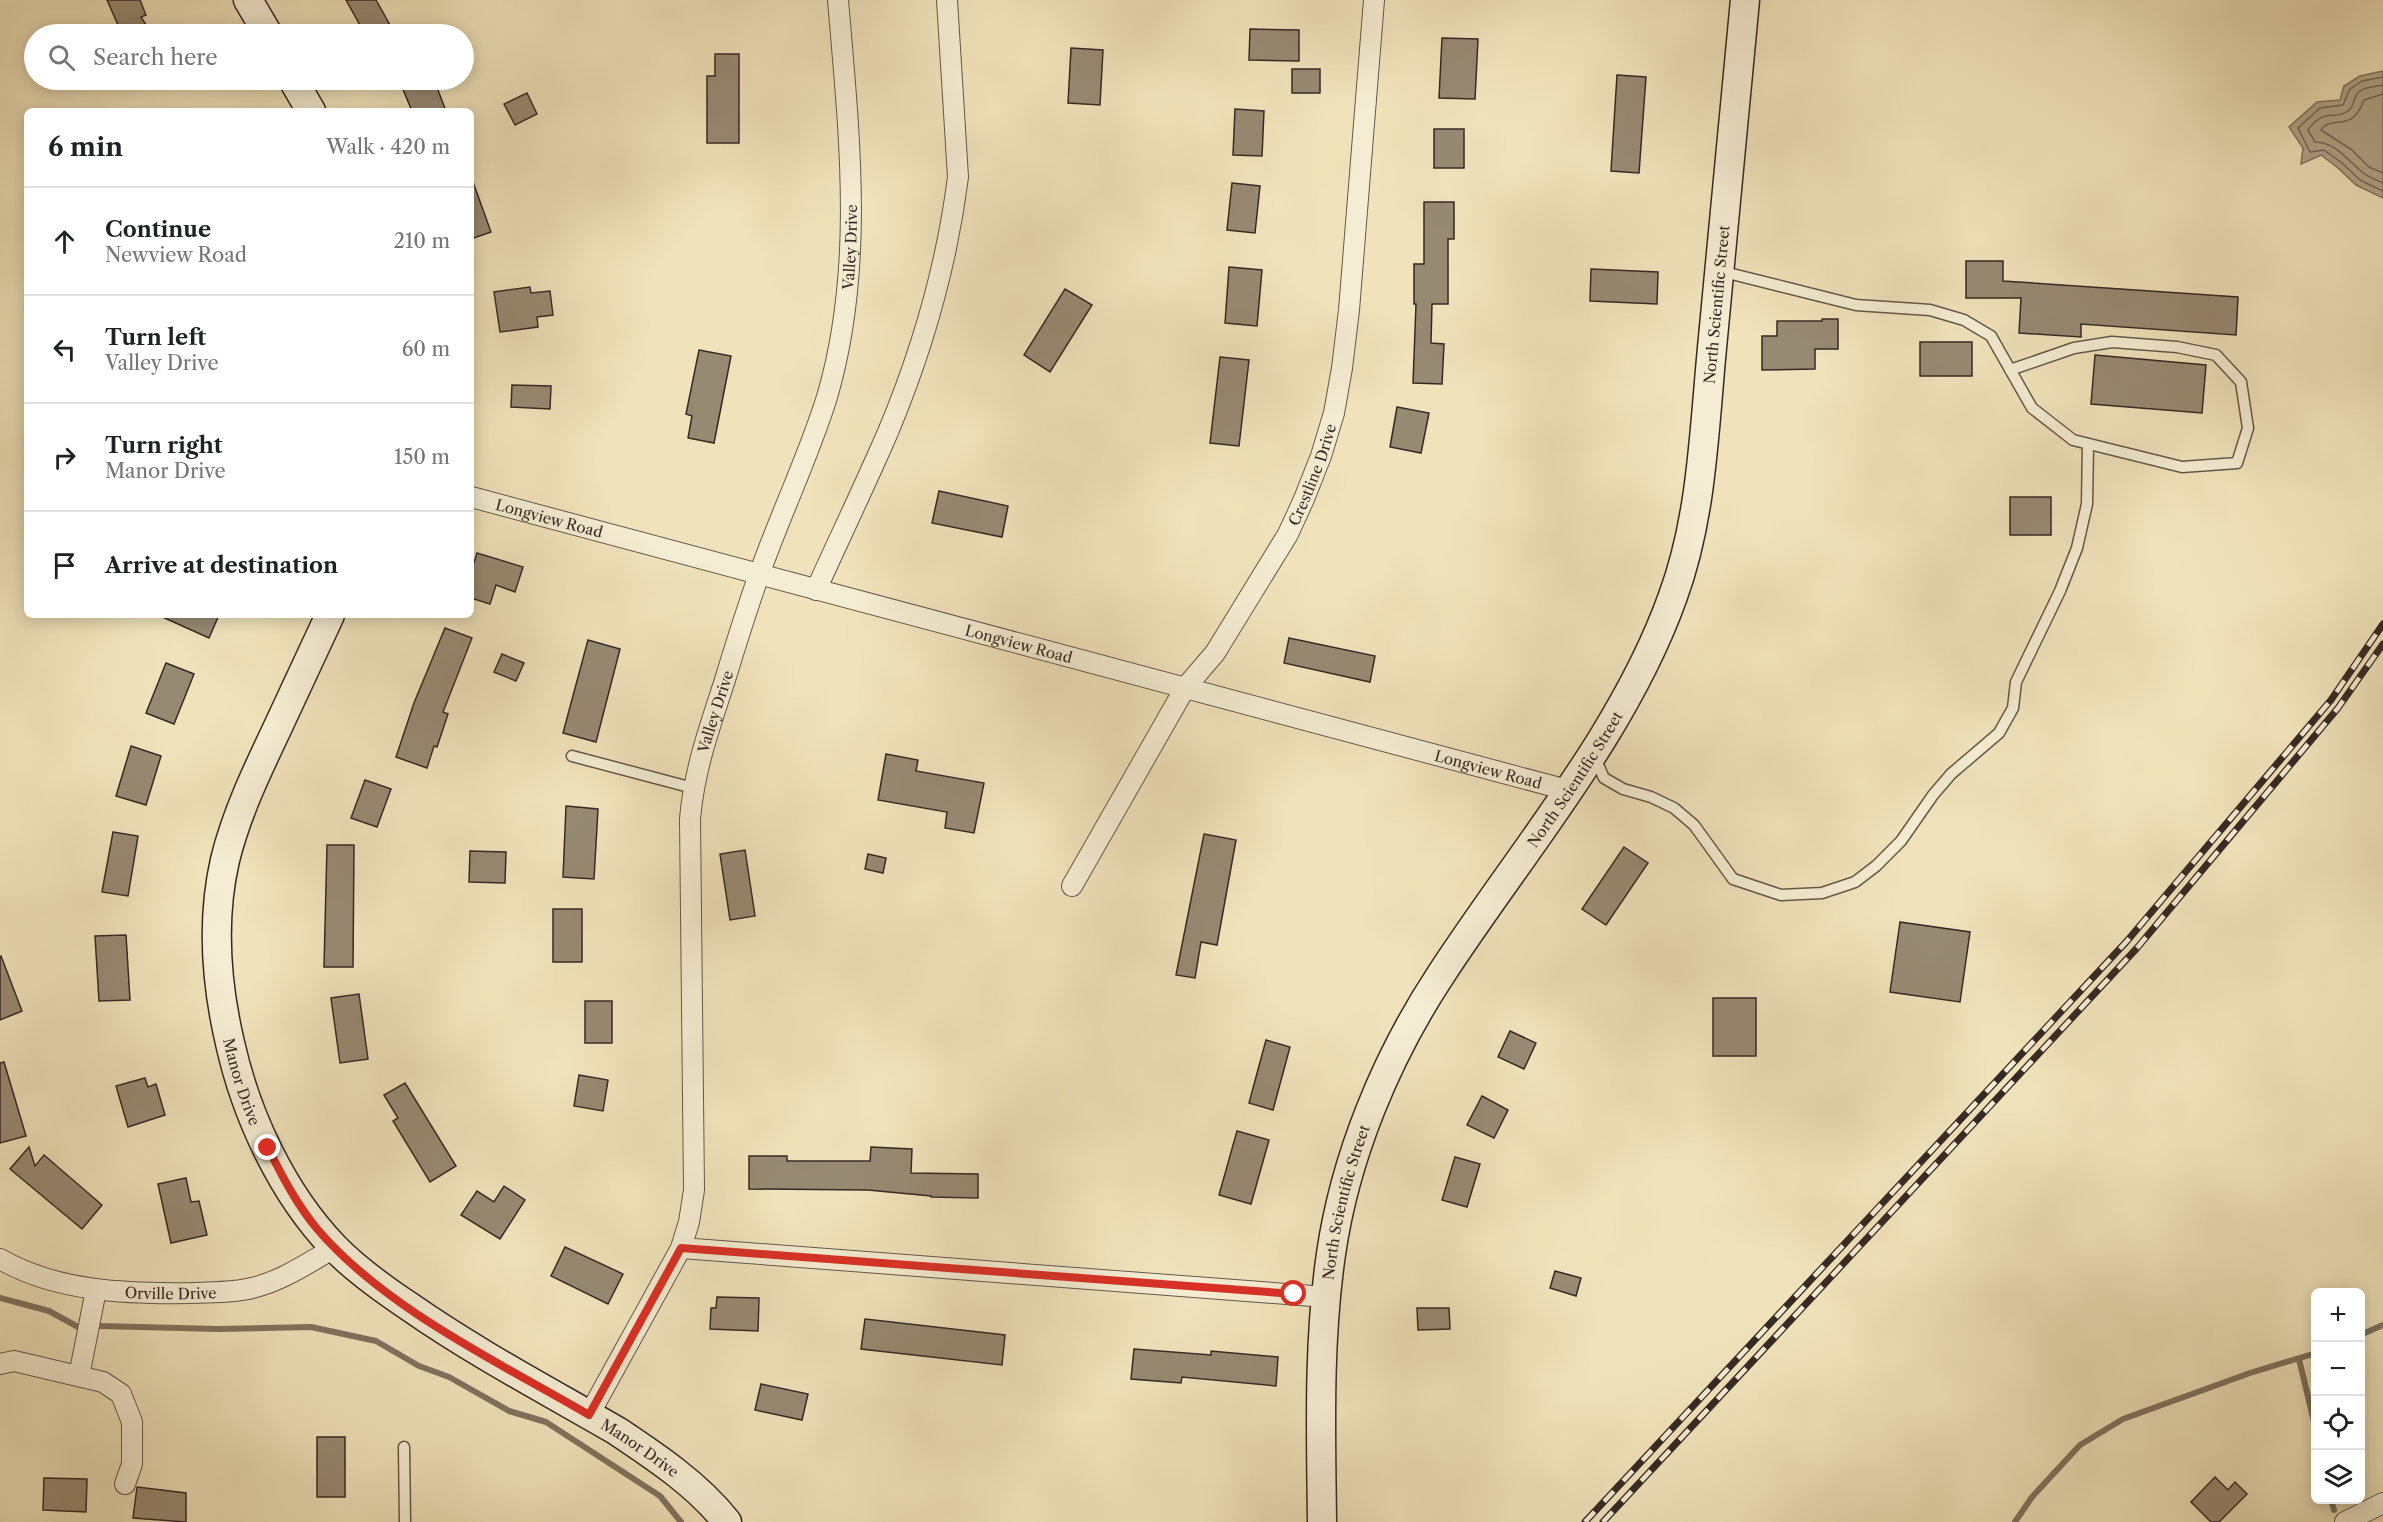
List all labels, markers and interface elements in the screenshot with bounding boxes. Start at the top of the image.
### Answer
search box [24,24,474,90]
icon: search [45,41,78,74]
text: Search here [93,44,218,71]
text: 6 min [48,131,123,163]
text: Walk · 420 m [326,135,450,159]
street label: Valley Drive [838,204,860,291]
text: Continue [105,216,211,243]
street label: North Scientific Street [1699,224,1733,384]
icon: ahead [48,225,81,258]
text: 210 m [393,229,450,253]
text: Newview Road [105,243,247,267]
text: Turn left [105,324,206,351]
icon: left [48,333,81,366]
text: 60 m [402,337,450,361]
text: Valley Drive [105,351,219,375]
street label: Crestline Drive [1284,421,1340,528]
text: Turn right [105,432,223,459]
icon: right [48,441,81,474]
text: 150 m [394,445,450,469]
text: Manor Drive [105,459,226,483]
street label: Longview Road [494,494,605,541]
icon: arrive [48,549,81,582]
text: Arrive at destination [105,552,338,579]
street label: Longview Road [963,620,1074,667]
street label: Valley Drive [693,668,737,756]
street label: North Scientific Street [1523,707,1627,851]
street label: Longview Road [1433,746,1544,792]
street label: Manor Drive [220,1036,265,1128]
street label: North Scientific Street [1318,1121,1374,1281]
route end [254,1134,280,1160]
route start [1280,1280,1306,1306]
street label: Orville Drive [124,1282,217,1303]
map controls [2311,1288,2365,1504]
button: + [2311,1288,2365,1342]
button: − [2311,1342,2365,1396]
button: locate [2311,1396,2365,1450]
street label: Manor Drive [598,1414,683,1481]
button: layers [2311,1450,2365,1504]

